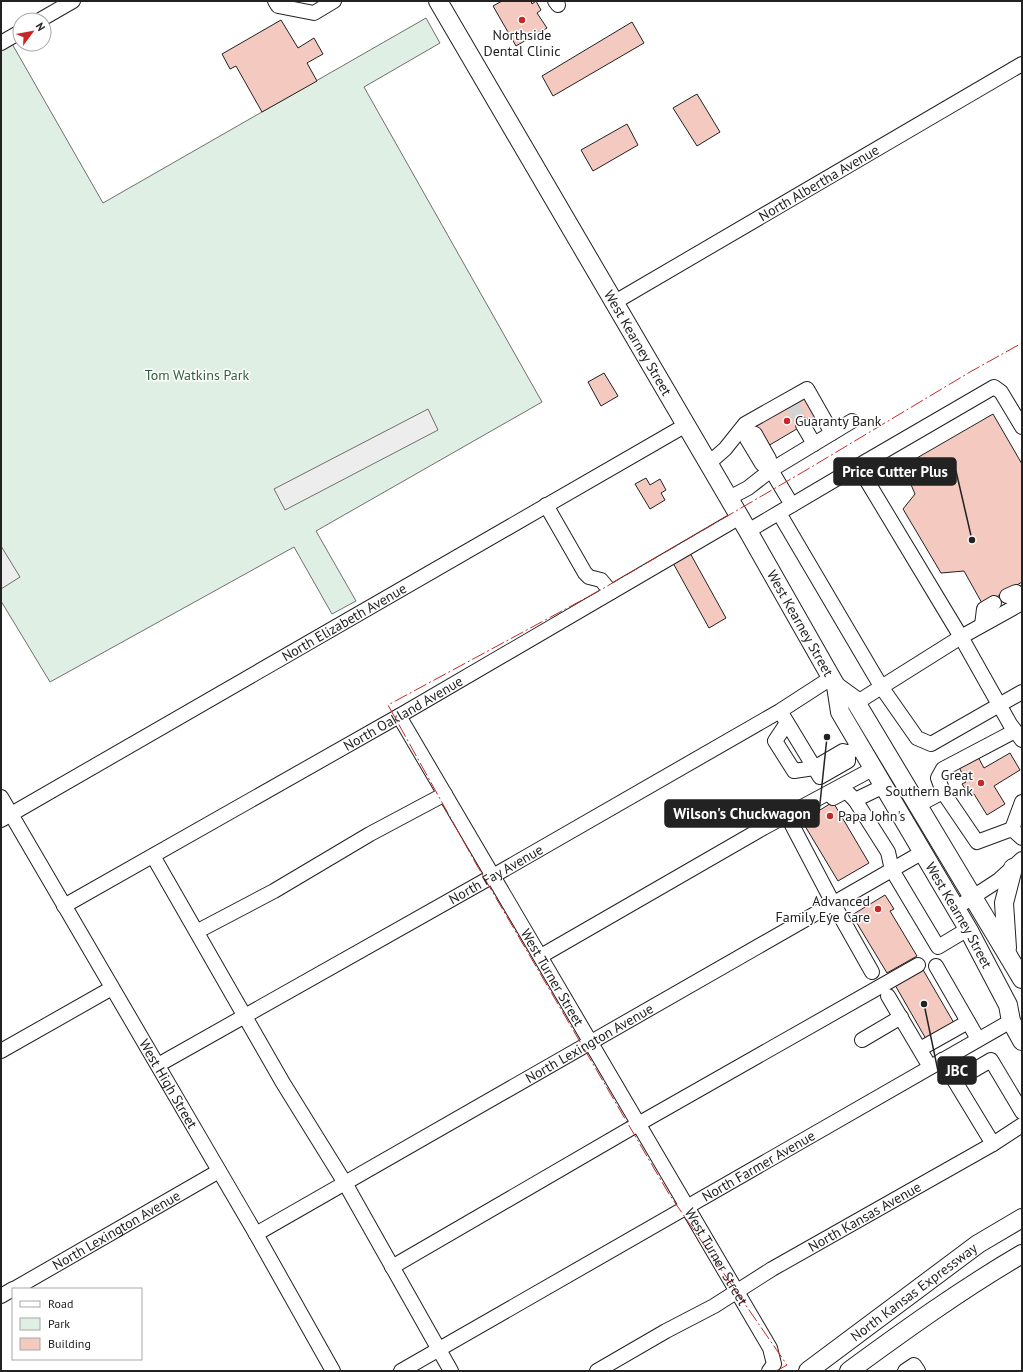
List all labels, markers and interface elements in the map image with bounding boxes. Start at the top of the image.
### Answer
north arrow [12,12,52,52]
marker: Northside Dental Clinic [517,15,527,25]
text: N [33,20,48,33]
place label: Northside Dental Clinic [484,26,561,60]
street label: North Albertha Avenue [755,141,882,225]
street label: West Kearney Street [600,287,676,399]
park label: Tom Watkins Park [145,366,250,384]
place label: Guaranty Bank [795,412,882,430]
marker: Guaranty Bank [782,416,792,426]
callout: Price Cutter Plus [834,458,956,485]
text: Price Cutter Plus [842,462,948,481]
street label: West Kearney Street [763,567,838,680]
street label: North Elizabeth Avenue [278,579,410,665]
street label: North Oakland Avenue [340,672,466,755]
place label: Great Southern Bank [885,766,973,800]
marker: Great Southern Bank [976,778,986,788]
callout: Wilson's Chuckwagon [665,800,819,827]
text: Wilson's Chuckwagon [673,804,811,823]
place label: Papa John's [838,807,906,825]
marker: Papa John's [825,811,835,821]
street label: North Fay Avenue [446,840,546,908]
street label: West Kearney Street [922,859,996,972]
place label: Advanced Family Eye Care [776,892,870,926]
marker: Advanced Family Eye Care [873,904,883,914]
street label: West Turner Street [517,925,588,1029]
street label: North Lexington Avenue [522,999,656,1087]
street label: West High Street [135,1036,202,1132]
callout: JBC [938,1057,976,1084]
text: JBC [945,1061,969,1080]
street label: North Farmer Avenue [699,1126,818,1206]
street label: North Kansas Avenue [805,1178,924,1256]
street label: North Lexington Avenue [49,1186,183,1274]
street label: West Turner Street [681,1205,752,1309]
street label: North Kansas Expressway [847,1239,981,1345]
legend [12,1288,142,1360]
text: Road [48,1296,73,1311]
text: Park [48,1316,70,1331]
text: Building [48,1336,91,1351]

